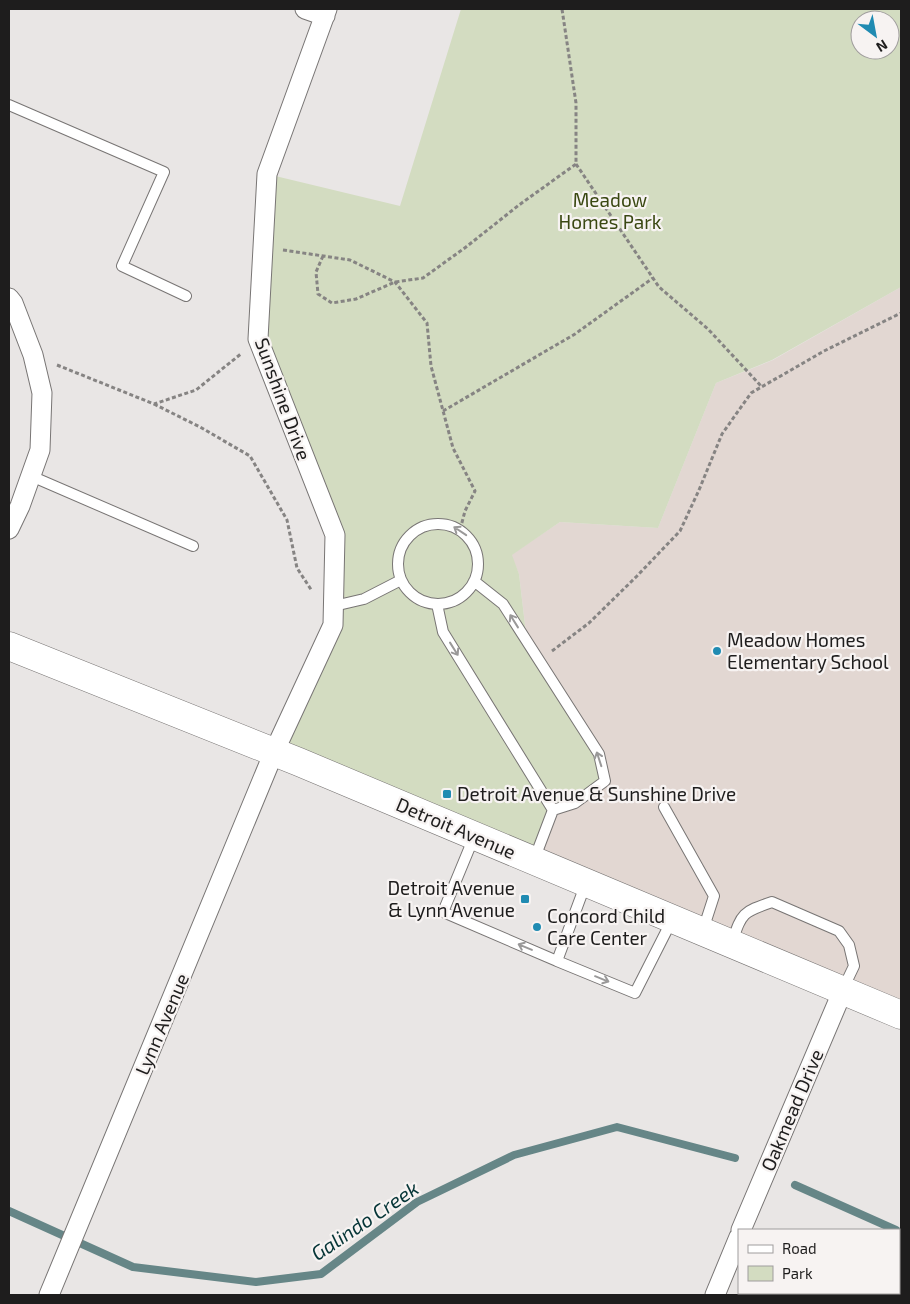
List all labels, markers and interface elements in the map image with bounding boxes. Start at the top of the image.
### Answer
north arrow [850,10,900,60]
text: N [873,37,891,56]
park label: Meadow Homes Park [558,188,662,233]
street label: Sunshine Drive [251,335,316,463]
one-way arrow [453,526,467,537]
one-way arrow [508,614,518,628]
place label: Meadow Homes Elementary School [727,628,889,673]
one-way arrow [448,642,459,656]
marker: Meadow Homes Elementary School [711,645,723,657]
one-way arrow [594,751,603,767]
place label: Detroit Avenue & Sunshine Drive [457,782,736,805]
marker: Detroit Avenue & Sunshine Drive [441,788,453,800]
street label: Detroit Avenue [393,792,519,863]
place label: Detroit Avenue & Lynn Avenue [387,876,515,921]
marker: Detroit Avenue & Lynn Avenue [519,893,531,905]
place label: Concord Child Care Center [547,904,665,949]
marker: Concord Child Care Center [531,921,543,933]
one-way arrow [518,942,533,952]
street label: Lynn Avenue [130,970,193,1078]
one-way arrow [594,975,609,985]
street label: Oakmead Drive [755,1045,828,1174]
water label: Galindo Creek [306,1175,423,1265]
legend [738,1229,900,1294]
text: Road [782,1239,817,1257]
text: Park [782,1264,813,1282]

